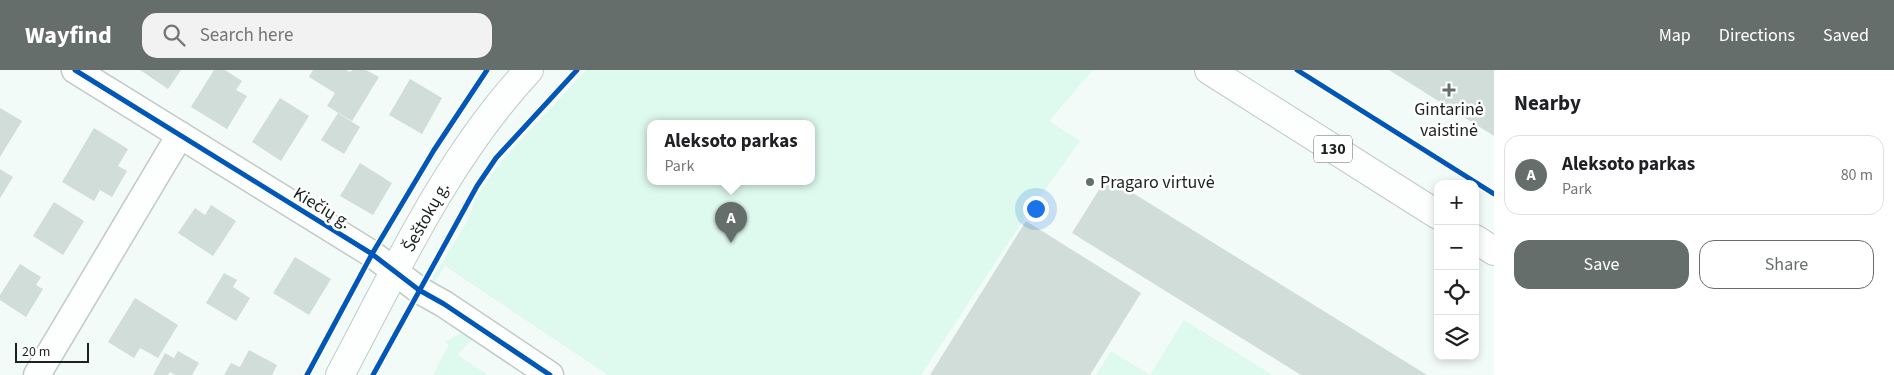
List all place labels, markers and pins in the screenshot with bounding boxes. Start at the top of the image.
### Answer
marker: Gintarinė vaistinė [1443,84,1455,96]
place label: Gintarinė vaistinė [1414,97,1484,143]
place label: Pragaro virtuvė [1100,170,1215,195]
marker: Pragaro virtuvė [1084,176,1096,188]
pin: A [715,202,747,243]

